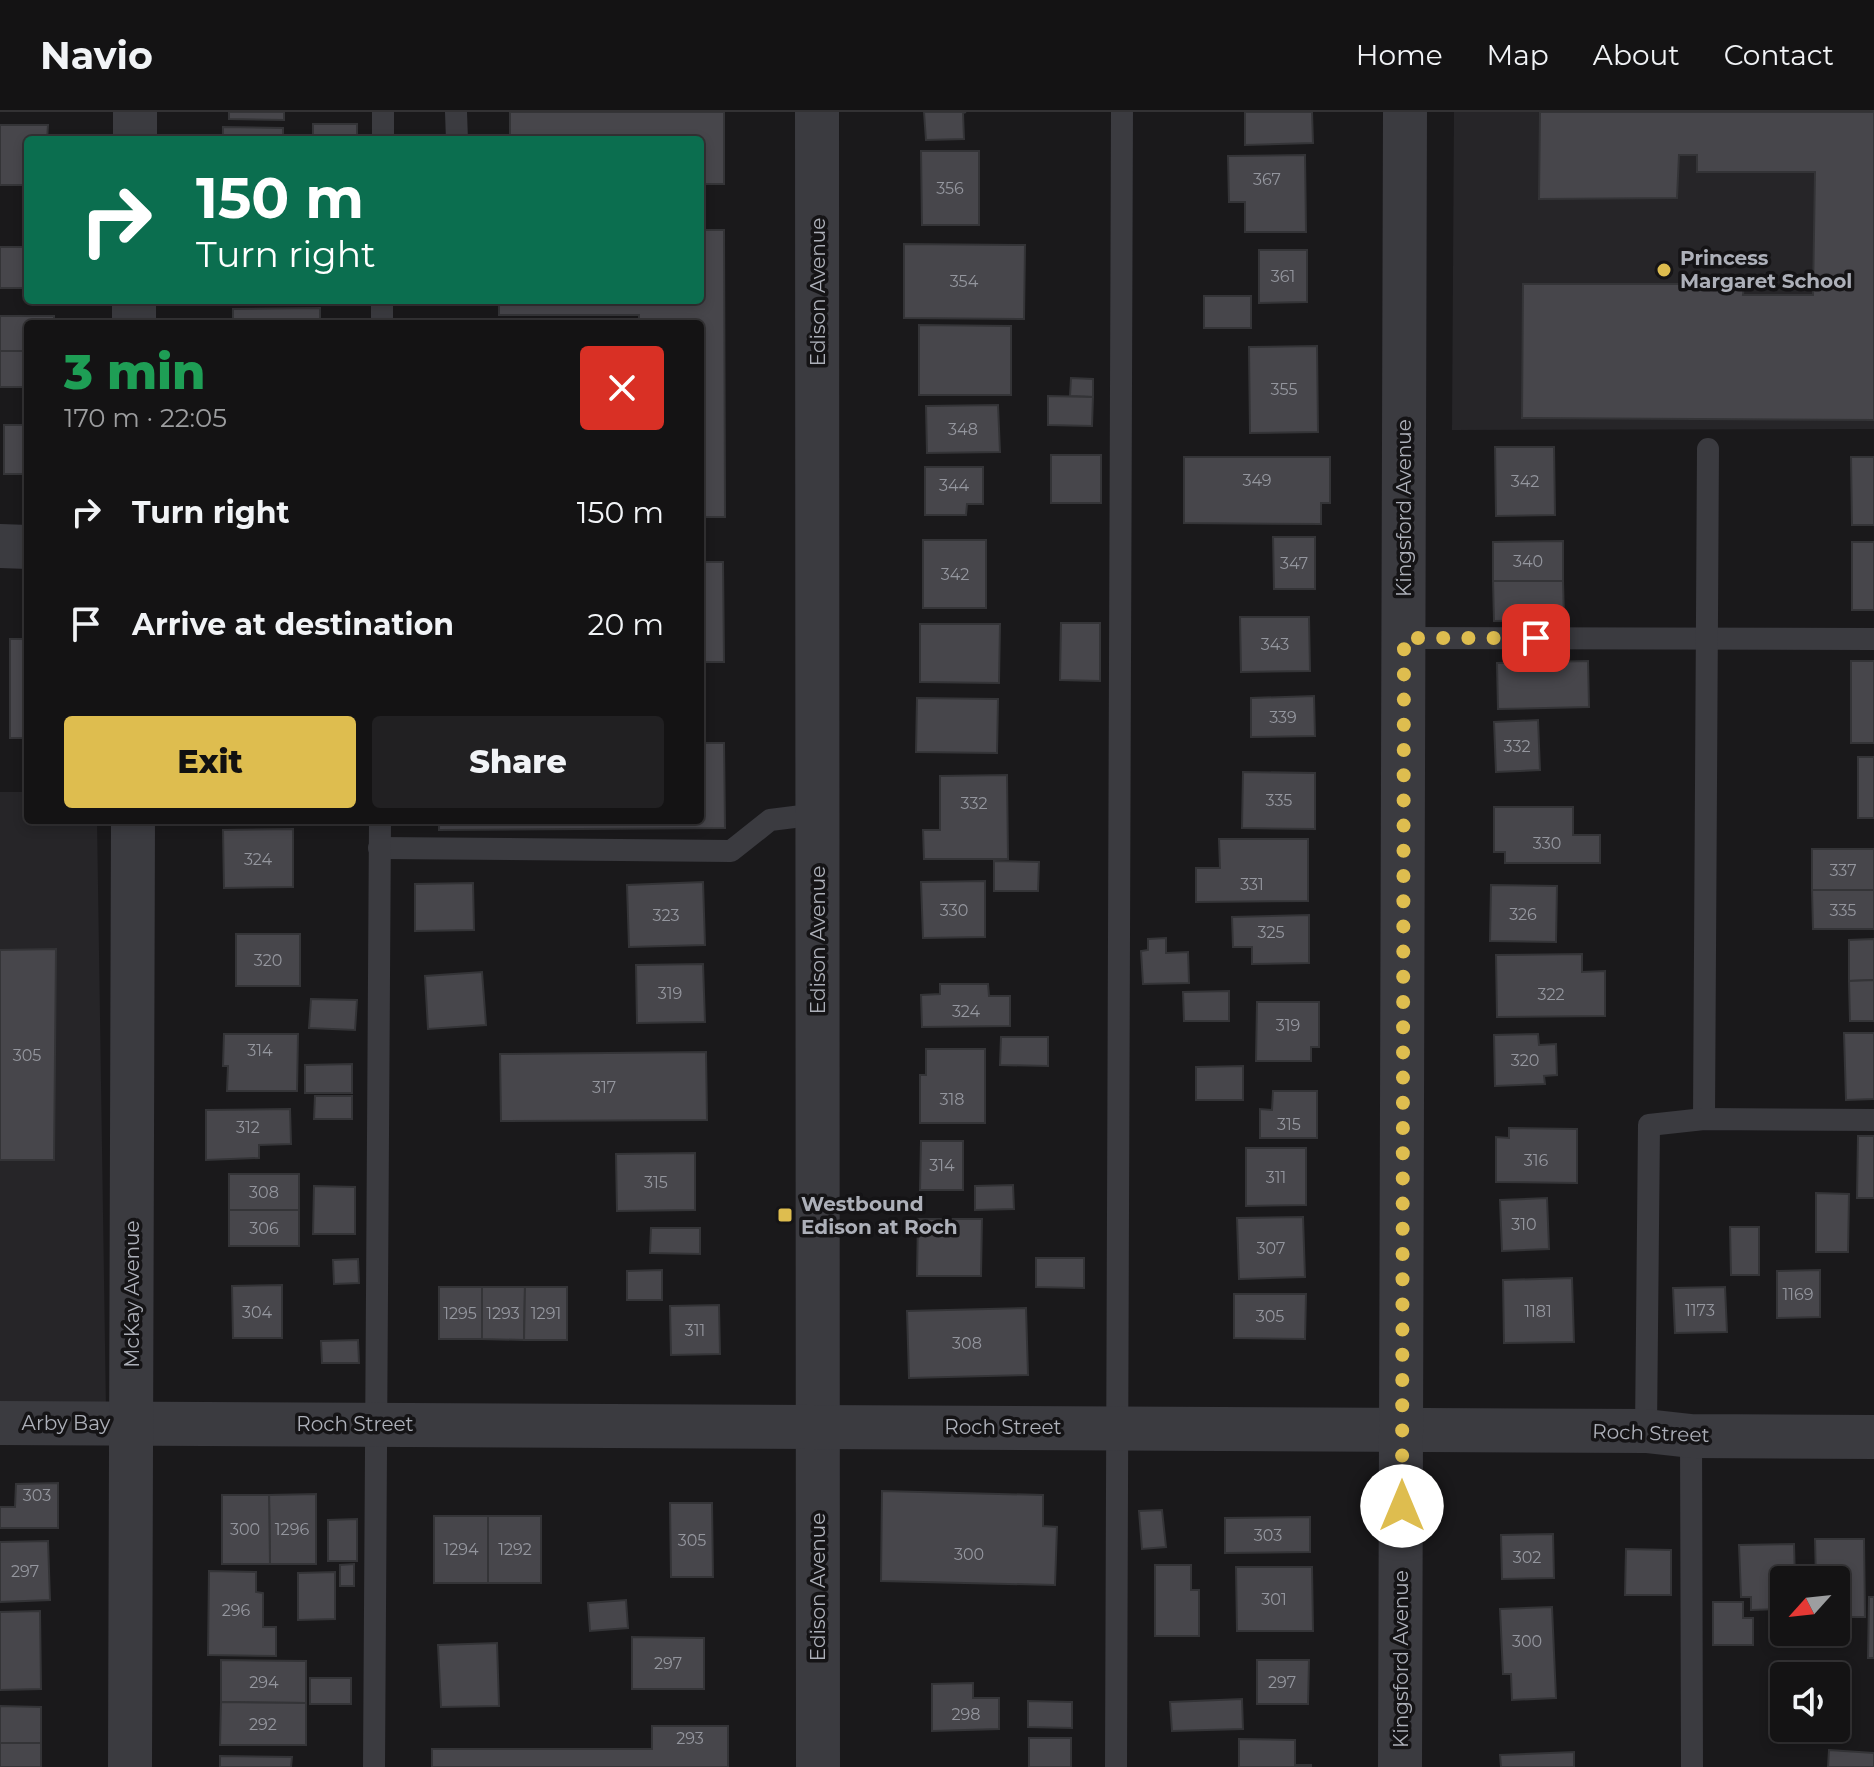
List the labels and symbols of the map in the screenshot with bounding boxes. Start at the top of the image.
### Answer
house number: 367 [1253,170,1281,189]
house number: 356 [936,179,964,198]
street label: Edison Avenue [806,218,830,366]
place label: Princess Margaret School [1680,246,1852,293]
marker: Princess Margaret School [1655,261,1673,279]
house number: 361 [1271,267,1295,286]
house number: 354 [950,272,979,291]
house number: 355 [1271,380,1297,399]
street label: Kingsford Avenue [1392,419,1416,597]
house number: 348 [948,420,978,439]
house number: 349 [1242,471,1272,490]
house number: 342 [1511,472,1539,491]
house number: 344 [939,476,970,495]
house number: 340 [1513,552,1543,571]
house number: 347 [1280,554,1308,573]
house number: 342 [941,565,969,584]
pin [1502,604,1570,672]
house number: 343 [1261,635,1289,654]
house number: 339 [1269,708,1297,727]
house number: 332 [1504,737,1530,756]
house number: 335 [1266,791,1292,810]
house number: 332 [961,794,987,813]
house number: 330 [1533,834,1561,853]
house number: 324 [244,850,273,869]
house number: 337 [1829,861,1857,880]
street label: Edison Avenue [806,866,830,1014]
house number: 331 [1240,875,1264,894]
house number: 330 [940,901,968,920]
house number: 335 [1830,901,1856,920]
house number: 326 [1509,905,1537,924]
house number: 323 [652,906,680,925]
house number: 325 [1257,923,1285,942]
house number: 320 [254,951,282,970]
house number: 319 [658,984,682,1003]
house number: 322 [1537,985,1565,1004]
house number: 324 [952,1002,981,1021]
house number: 319 [1276,1016,1300,1035]
house number: 314 [247,1041,273,1060]
house number: 305 [13,1046,41,1065]
house number: 320 [1511,1051,1539,1070]
house number: 317 [592,1078,616,1097]
house number: 318 [939,1090,965,1109]
house number: 315 [1277,1115,1301,1134]
house number: 312 [236,1118,260,1137]
house number: 316 [1524,1151,1549,1170]
house number: 314 [929,1156,955,1175]
house number: 311 [1266,1168,1286,1187]
house number: 315 [644,1173,668,1192]
house number: 308 [249,1183,279,1202]
place label: Westbound Edison at Roch [801,1192,957,1239]
marker: Westbound Edison at Roch [776,1206,794,1224]
house number: 310 [1511,1215,1537,1234]
house number: 306 [249,1219,279,1238]
street label: McKay Avenue [120,1220,144,1368]
house number: 307 [1257,1239,1285,1258]
house number: 1169 [1782,1285,1814,1304]
house number: 1173 [1685,1301,1715,1320]
house number: 1181 [1524,1302,1552,1321]
house number: 304 [242,1303,273,1322]
house number: 1295 [443,1304,477,1323]
house number: 1293 [486,1304,520,1323]
house number: 1291 [531,1304,561,1323]
house number: 305 [1256,1307,1284,1326]
house number: 311 [685,1321,705,1340]
house number: 308 [952,1334,982,1353]
street label: Arby Bay [22,1411,111,1435]
street label: Roch Street [296,1412,414,1436]
street label: Roch Street [944,1415,1062,1439]
street label: Roch Street [1592,1419,1710,1447]
position arrow [1360,1464,1444,1548]
house number: 303 [23,1486,51,1505]
street label: Edison Avenue [806,1513,830,1661]
house number: 300 [230,1520,260,1539]
house number: 1296 [275,1520,309,1539]
house number: 303 [1254,1526,1282,1545]
house number: 305 [678,1531,706,1550]
house number: 1294 [443,1540,479,1559]
house number: 1292 [498,1540,532,1559]
house number: 300 [954,1545,984,1564]
house number: 302 [1513,1548,1541,1567]
house number: 297 [11,1562,39,1581]
north arrow [1770,1566,1850,1646]
street label: Kingsford Avenue [1389,1570,1413,1748]
house number: 301 [1261,1590,1287,1609]
house number: 296 [222,1601,251,1620]
house number: 300 [1512,1632,1542,1651]
house number: 297 [654,1654,682,1673]
house number: 294 [249,1673,279,1692]
house number: 297 [1268,1673,1296,1692]
house number: 298 [951,1705,981,1724]
house number: 292 [249,1715,277,1734]
house number: 293 [676,1729,704,1748]

